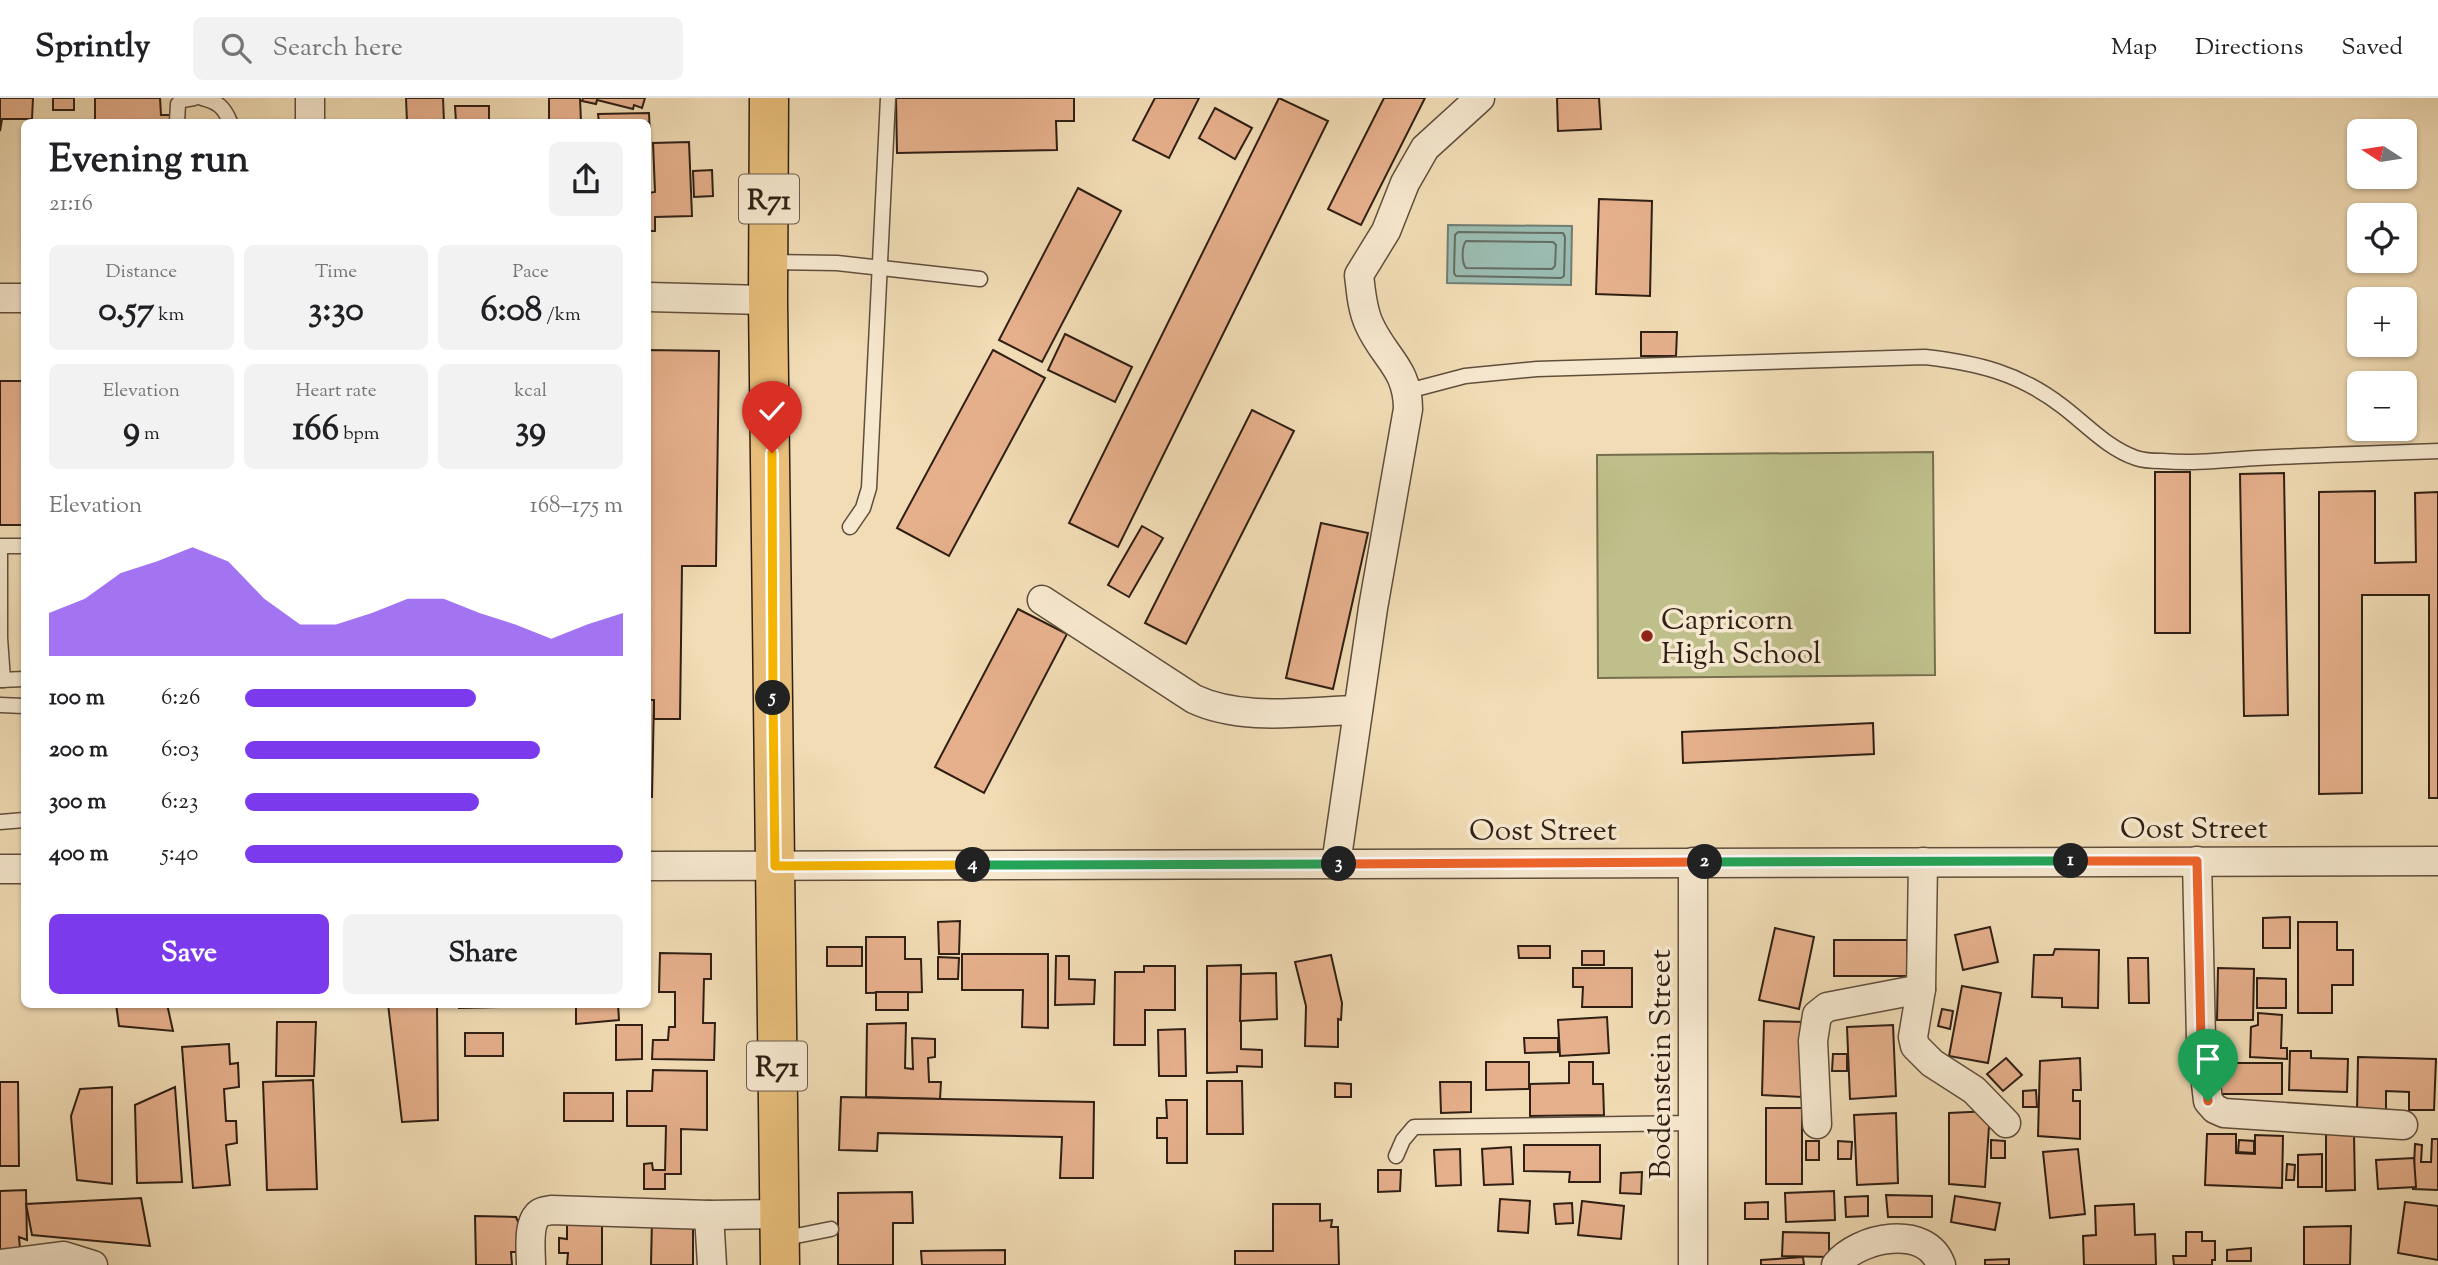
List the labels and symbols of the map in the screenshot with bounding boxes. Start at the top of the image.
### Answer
north arrow [2347,119,2417,189]
road number: R71 [739,174,799,224]
pin [742,381,802,453]
place label: Capricorn High School [1661,600,1821,677]
marker: Capricorn High School [1639,628,1655,644]
pin: 5 [756,680,790,716]
street label: Oost Street [2120,809,2268,852]
street label: Oost Street [1469,811,1617,854]
pin: 2 [1688,844,1722,880]
pin: 1 [2054,844,2088,878]
pin: 3 [1322,846,1356,882]
pin: 4 [956,848,990,882]
street label: Bodenstein Street [1641,949,1684,1179]
pin [2178,1029,2238,1101]
road number: R71 [747,1042,807,1090]

